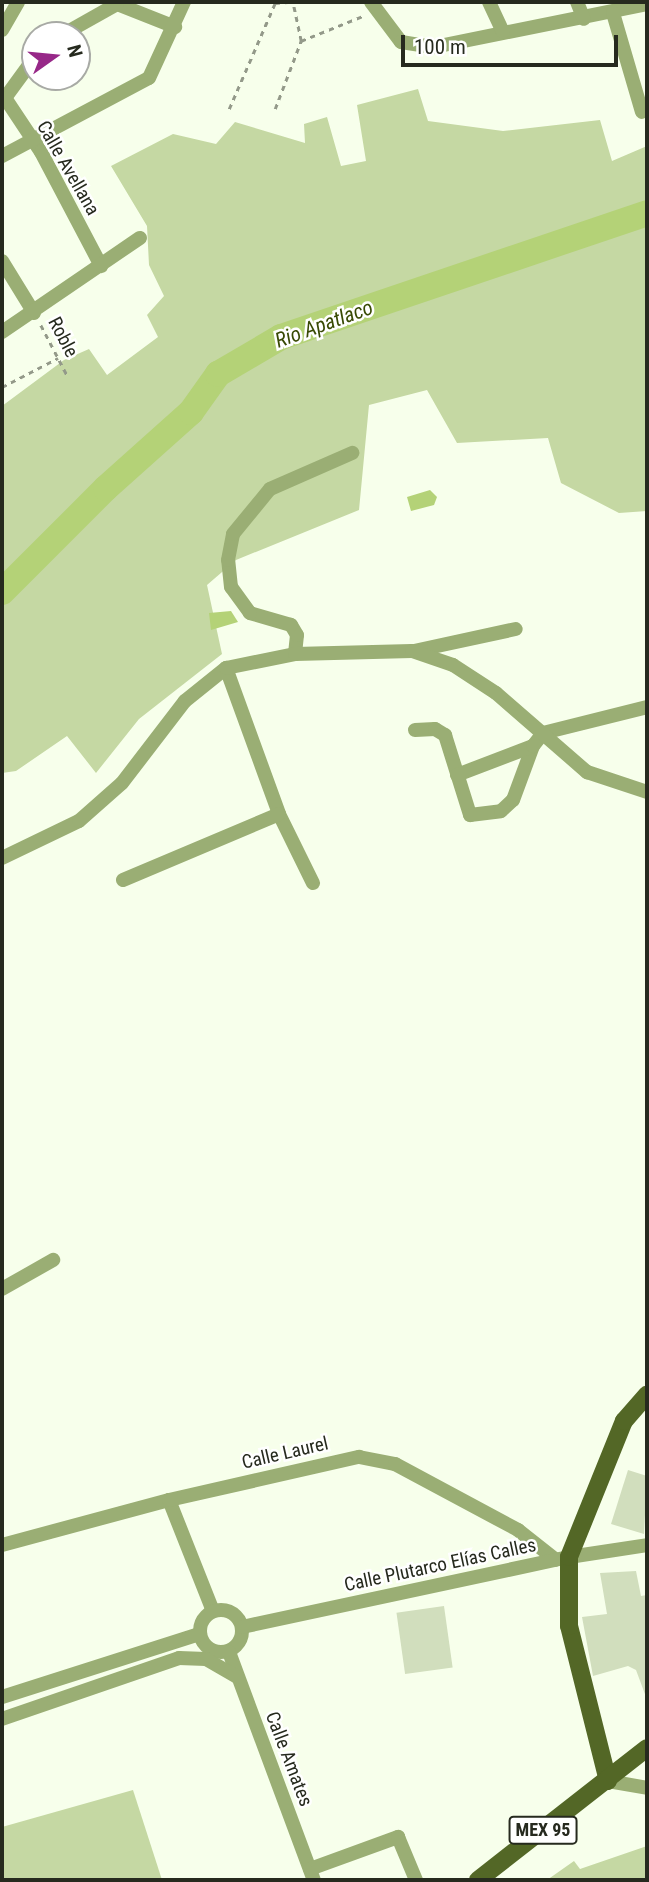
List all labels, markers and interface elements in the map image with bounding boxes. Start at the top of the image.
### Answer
north arrow [21,21,91,91]
scale bar [404,21,621,65]
text: 100 m [414,35,466,59]
text: N [62,42,87,60]
street label: Calle Avellana [32,117,104,219]
water label: Rio Apatlaco [272,295,376,353]
street label: Roble [43,313,83,361]
street label: Calle Laurel [240,1432,330,1474]
street label: Calle Plutarco Elías Calles [342,1534,538,1596]
street label: Calle Amates [261,1709,317,1809]
road number: MEX 95 [508,1816,578,1844]

